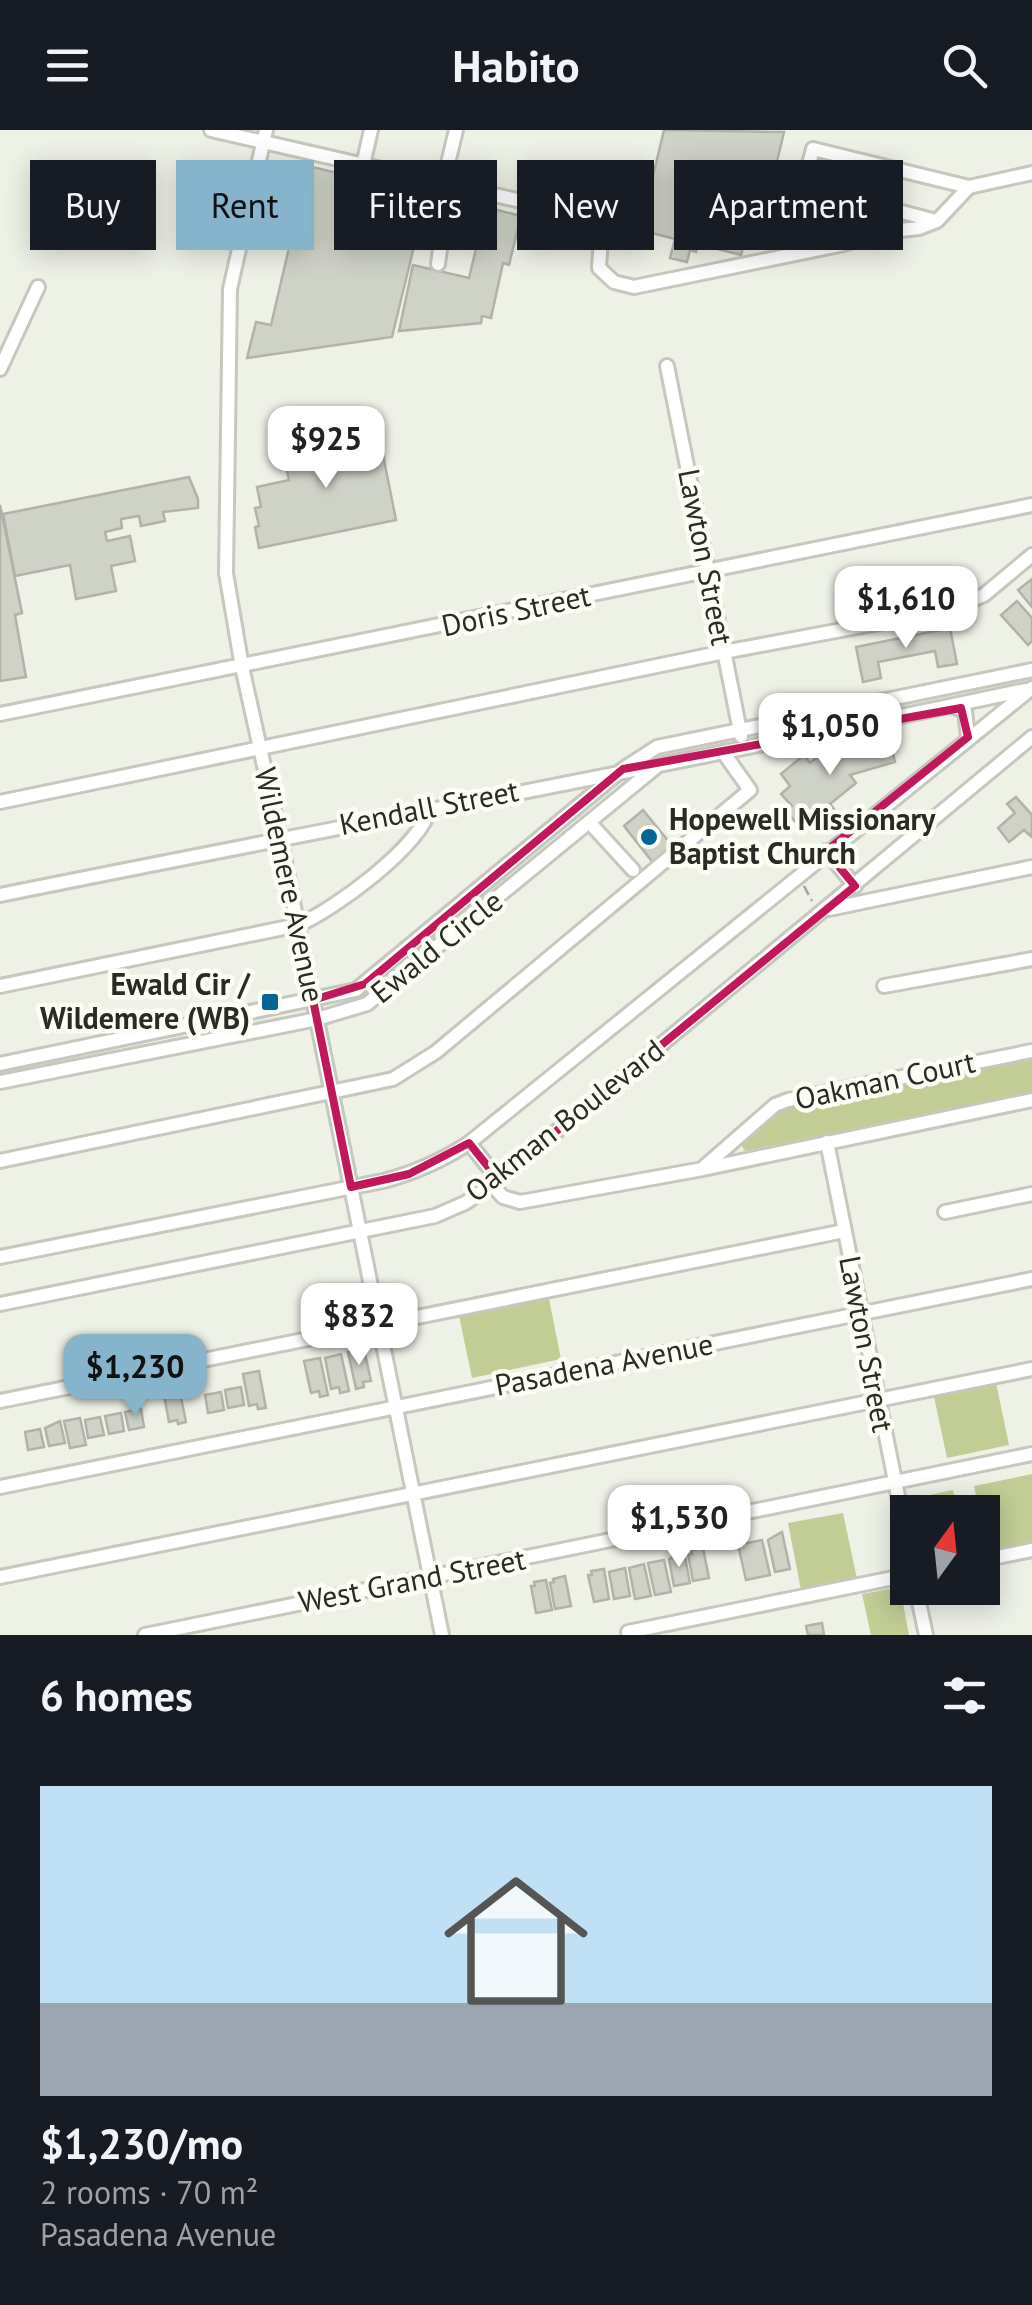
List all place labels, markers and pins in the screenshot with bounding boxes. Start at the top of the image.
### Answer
pin: $925 [267,406,385,491]
pin: $1,610 [825,566,987,651]
pin: $1,050 [749,693,911,778]
place label: Hopewell Missionary Baptist Church [669,799,936,872]
marker: Hopewell Missionary Baptist Church [638,826,660,848]
place label: Ewald Cir / Wildemere (WB) [40,964,251,1037]
marker: Ewald Cir / Wildemere (WB) [259,991,281,1013]
pin: $832 [300,1283,418,1368]
pin: $1,230 [54,1334,216,1419]
pin: $1,530 [598,1485,760,1570]

